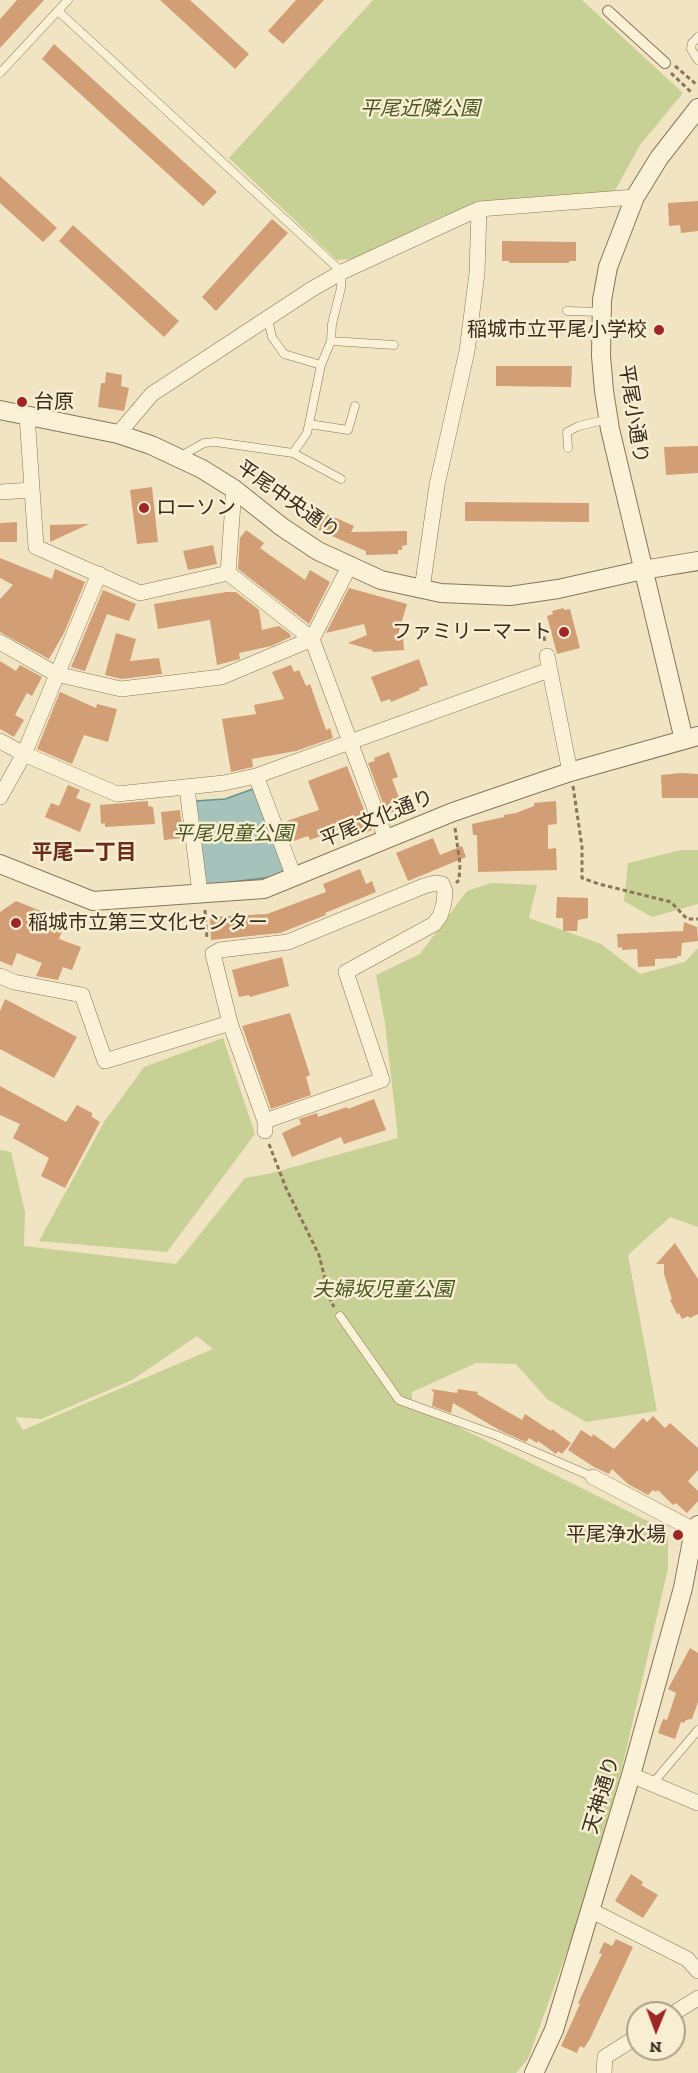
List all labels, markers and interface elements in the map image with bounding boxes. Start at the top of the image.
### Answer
park label: 平尾近隣公園 [360,97,480,121]
place label: 稲城市立平尾小学校 [467,318,647,342]
marker: 稲城市立平尾小学校 [652,323,666,337]
street label: 平尾小通り [613,363,653,465]
place label: 台原 [34,390,74,414]
marker: 台原 [15,395,29,409]
street label: 平尾中央通り [232,456,344,544]
place label: ローソン [156,496,236,520]
marker: ローソン [137,501,151,515]
place label: ファミリーマート [392,620,552,644]
marker: ファミリーマート [557,625,571,639]
street label: 平尾文化通り [317,785,437,853]
park label: 平尾児童公園 [173,822,293,846]
district label: 平尾一丁目 [32,840,136,866]
place label: 稲城市立第三文化センター [28,911,268,935]
marker: 稲城市立第三文化センター [9,916,23,930]
park label: 夫婦坂児童公園 [313,1278,453,1302]
place label: 平尾浄水場 [566,1523,666,1547]
marker: 平尾浄水場 [671,1528,685,1542]
street label: 天神通り [579,1753,625,1837]
north arrow [626,2001,686,2061]
text: N [649,2038,662,2057]

